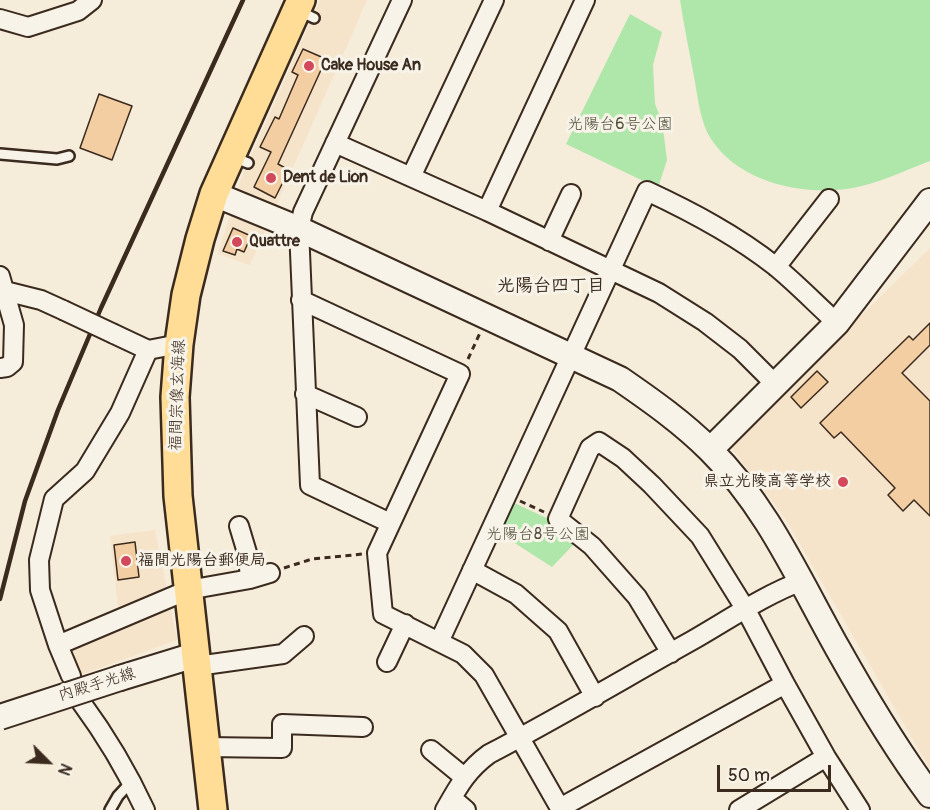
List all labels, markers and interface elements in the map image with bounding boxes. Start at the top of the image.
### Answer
place label: Cake House An [321,56,421,76]
marker: Cake House An [302,59,316,73]
park label: 光陽台6号公園 [567,115,673,135]
place label: Dent de Lion [283,168,368,188]
marker: Dent de Lion [264,171,278,185]
place label: Quattre [249,232,300,252]
marker: Quattre [230,235,244,249]
district label: 光陽台四丁目 [497,275,605,297]
street label: 福間宗像玄海線 [166,339,190,451]
place label: 県立光陵高等学校 [703,472,831,492]
marker: 県立光陵高等学校 [836,475,850,489]
park label: 光陽台8号公園 [486,525,590,545]
place label: 福間光陽台郵便局 [138,551,266,571]
marker: 福間光陽台郵便局 [119,554,133,568]
street label: 内殿手光線 [56,664,138,706]
north arrow [18,732,78,792]
scale bar [720,753,834,791]
text: N [53,760,76,778]
text: 50 m [728,764,770,787]

